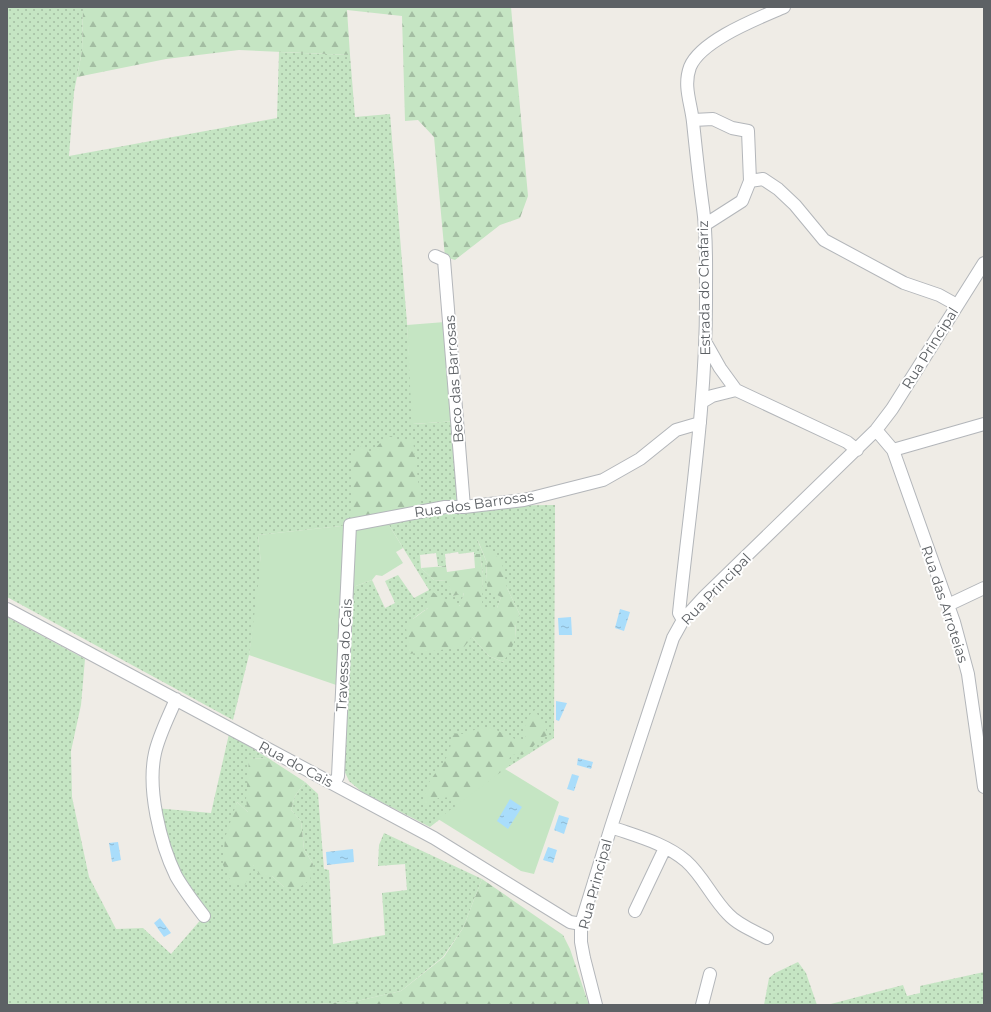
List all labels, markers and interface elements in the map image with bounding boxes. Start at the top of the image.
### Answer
street label: Estrada do Chafariz [694,220,714,356]
street label: Rua Principal [898,304,962,392]
street label: Beco das Barrosas [441,314,467,443]
street label: Rua dos Barrosas [413,487,535,521]
street label: Rua das Arroteias [918,543,972,665]
street label: Rua Principal [677,549,755,629]
street label: Travessa do Cais [332,598,356,712]
street label: Rua do Cais [256,737,337,791]
street label: Rua Principal [574,837,616,931]

